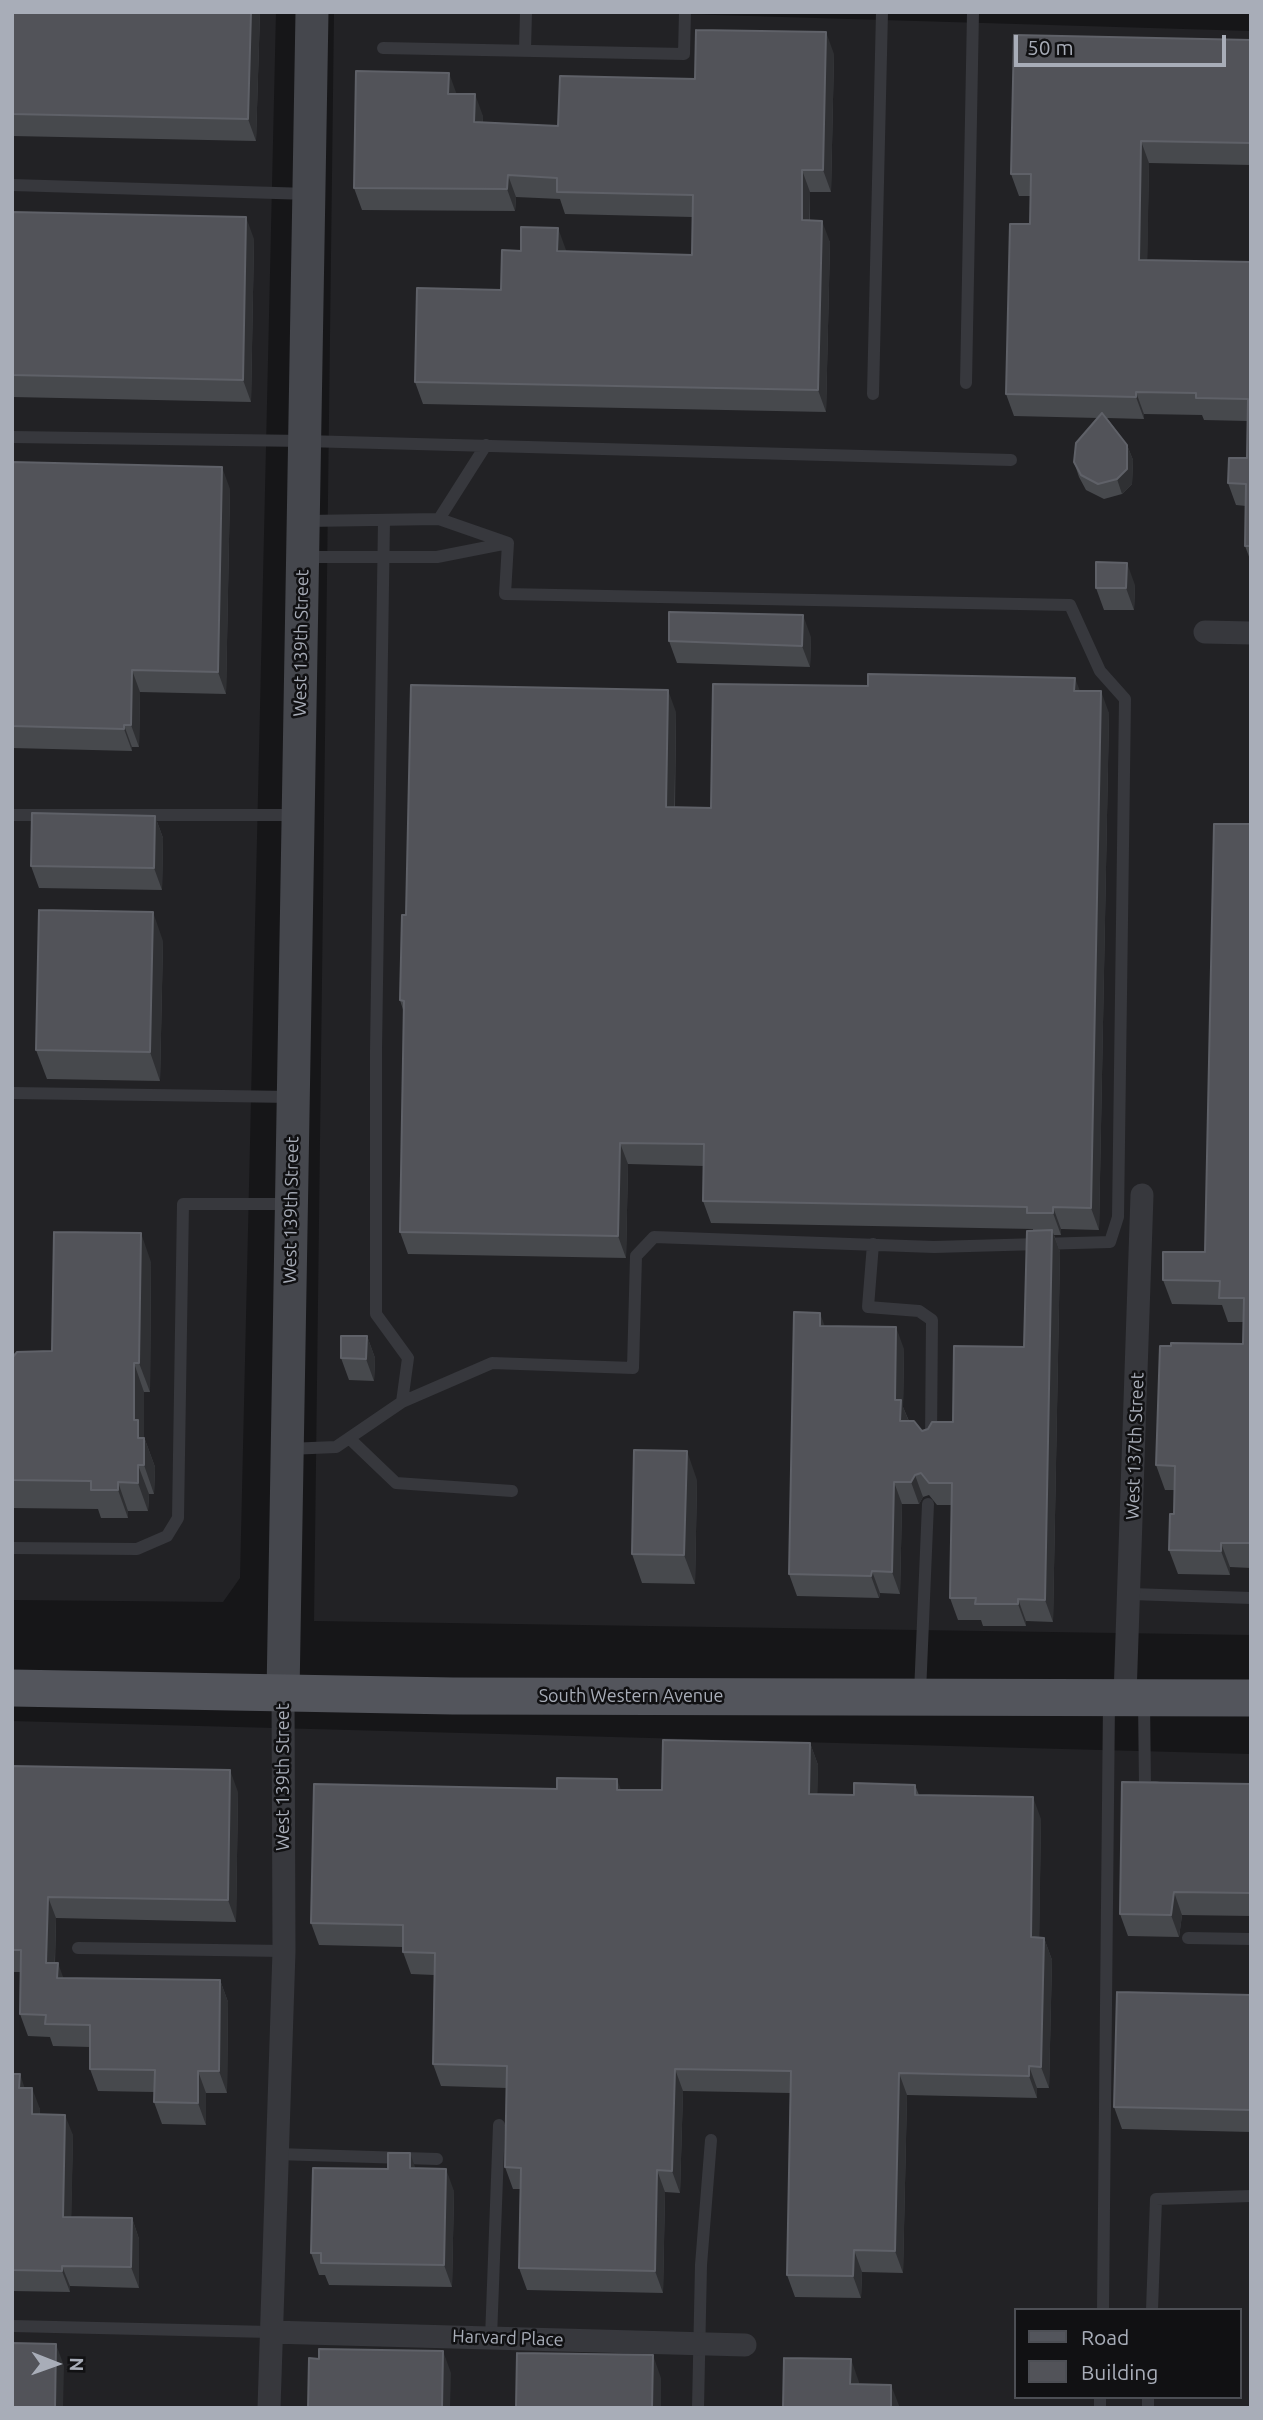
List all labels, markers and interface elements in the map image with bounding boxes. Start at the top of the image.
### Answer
scale bar [1018,21,1230,65]
text: 50 m [1027,35,1074,59]
street label: West 139th Street [289,569,313,717]
street label: West 139th Street [279,1136,303,1284]
street label: West 137th Street [1122,1372,1148,1520]
street label: South Western Avenue [539,1685,723,1707]
street label: West 139th Street [272,1703,294,1851]
legend [1014,2308,1242,2399]
street label: Harvard Place [452,2325,564,2351]
text: Road [1081,2325,1129,2349]
north arrow [21,2329,91,2399]
text: N [66,2357,88,2372]
text: Building [1081,2360,1158,2384]

